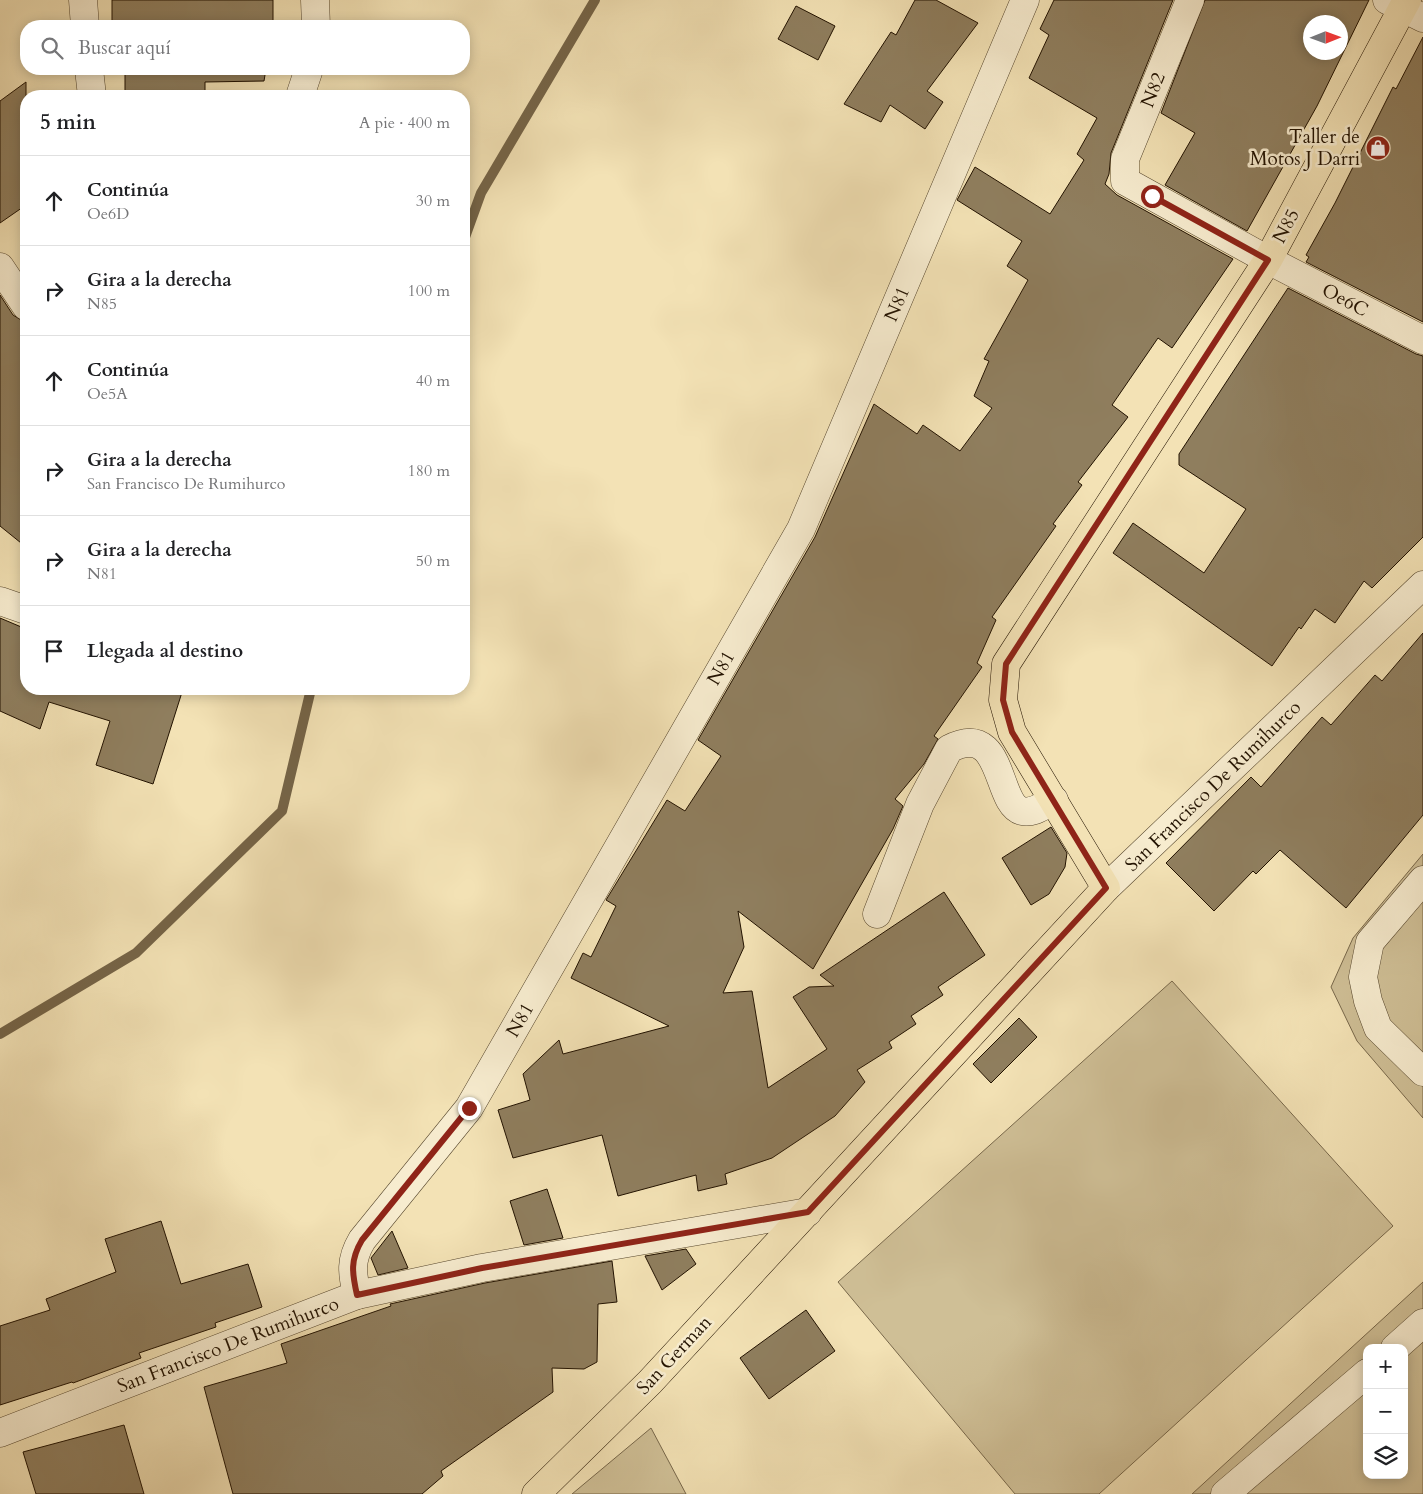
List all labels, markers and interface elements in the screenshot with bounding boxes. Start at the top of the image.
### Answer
north arrow [1303,15,1348,60]
search box [20,20,470,75]
icon: search [38,34,66,62]
text: Buscar aquí [78,35,171,61]
street label: N82 [1134,68,1172,111]
text: 5 min [40,108,96,137]
text: A pie · 400 m [359,112,450,134]
place label: Taller de Motos J Darri [1250,124,1360,172]
shop icon: Taller de Motos J Darri [1365,135,1391,161]
text: Continúa [87,177,169,203]
route start [1141,185,1164,208]
icon: ahead [40,187,68,215]
text: 30 m [416,190,450,212]
text: Oe6D [87,203,129,225]
street label: N85 [1266,204,1306,248]
text: Gira a la derecha [87,267,232,293]
icon: right [40,277,68,305]
street label: Oe6C [1317,277,1373,323]
text: 100 m [408,280,450,302]
street label: N81 [878,283,916,325]
text: N85 [87,293,117,315]
text: Continúa [87,357,169,383]
icon: ahead [40,367,68,395]
text: 40 m [416,370,450,392]
text: Oe5A [87,383,128,405]
text: Gira a la derecha [87,447,232,473]
icon: right [40,457,68,485]
text: 180 m [408,460,450,482]
text: San Francisco De Rumihurco [87,473,285,495]
text: Gira a la derecha [87,537,232,563]
icon: right [40,547,68,575]
text: 50 m [416,550,450,572]
text: N81 [87,563,117,585]
icon: arrive [40,637,68,665]
text: Llegada al destino [87,638,243,664]
street label: N81 [701,646,741,690]
street label: San Francisco De Rumihurco [1119,695,1307,877]
street label: N81 [500,998,540,1042]
route end [458,1097,481,1120]
street label: San Francisco De Rumihurco [113,1291,343,1399]
street label: San German [631,1310,718,1400]
map controls [1363,1344,1408,1479]
button: + [1363,1344,1408,1389]
button: − [1363,1389,1408,1434]
button: layers [1363,1434,1408,1479]

